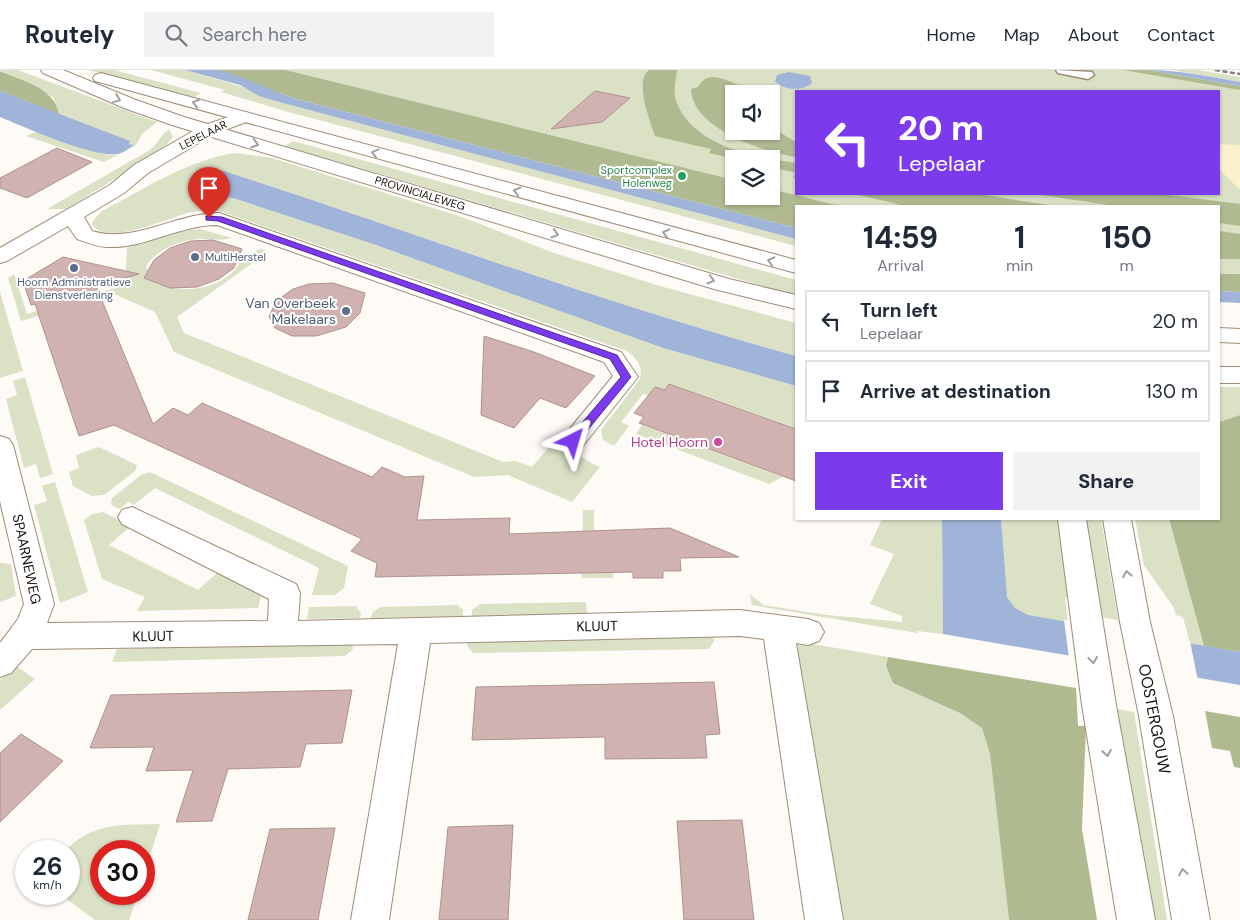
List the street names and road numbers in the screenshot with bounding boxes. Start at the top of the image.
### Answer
street label: LEPELAAR [177,117,229,153]
street label: PROVINCIALEWEG [373,173,467,213]
street label: SPAARNEWEG [9,512,45,606]
street label: KLUUT [576,617,618,635]
street label: KLUUT [132,627,174,645]
street label: OOSTERGOUW [1134,662,1176,776]

